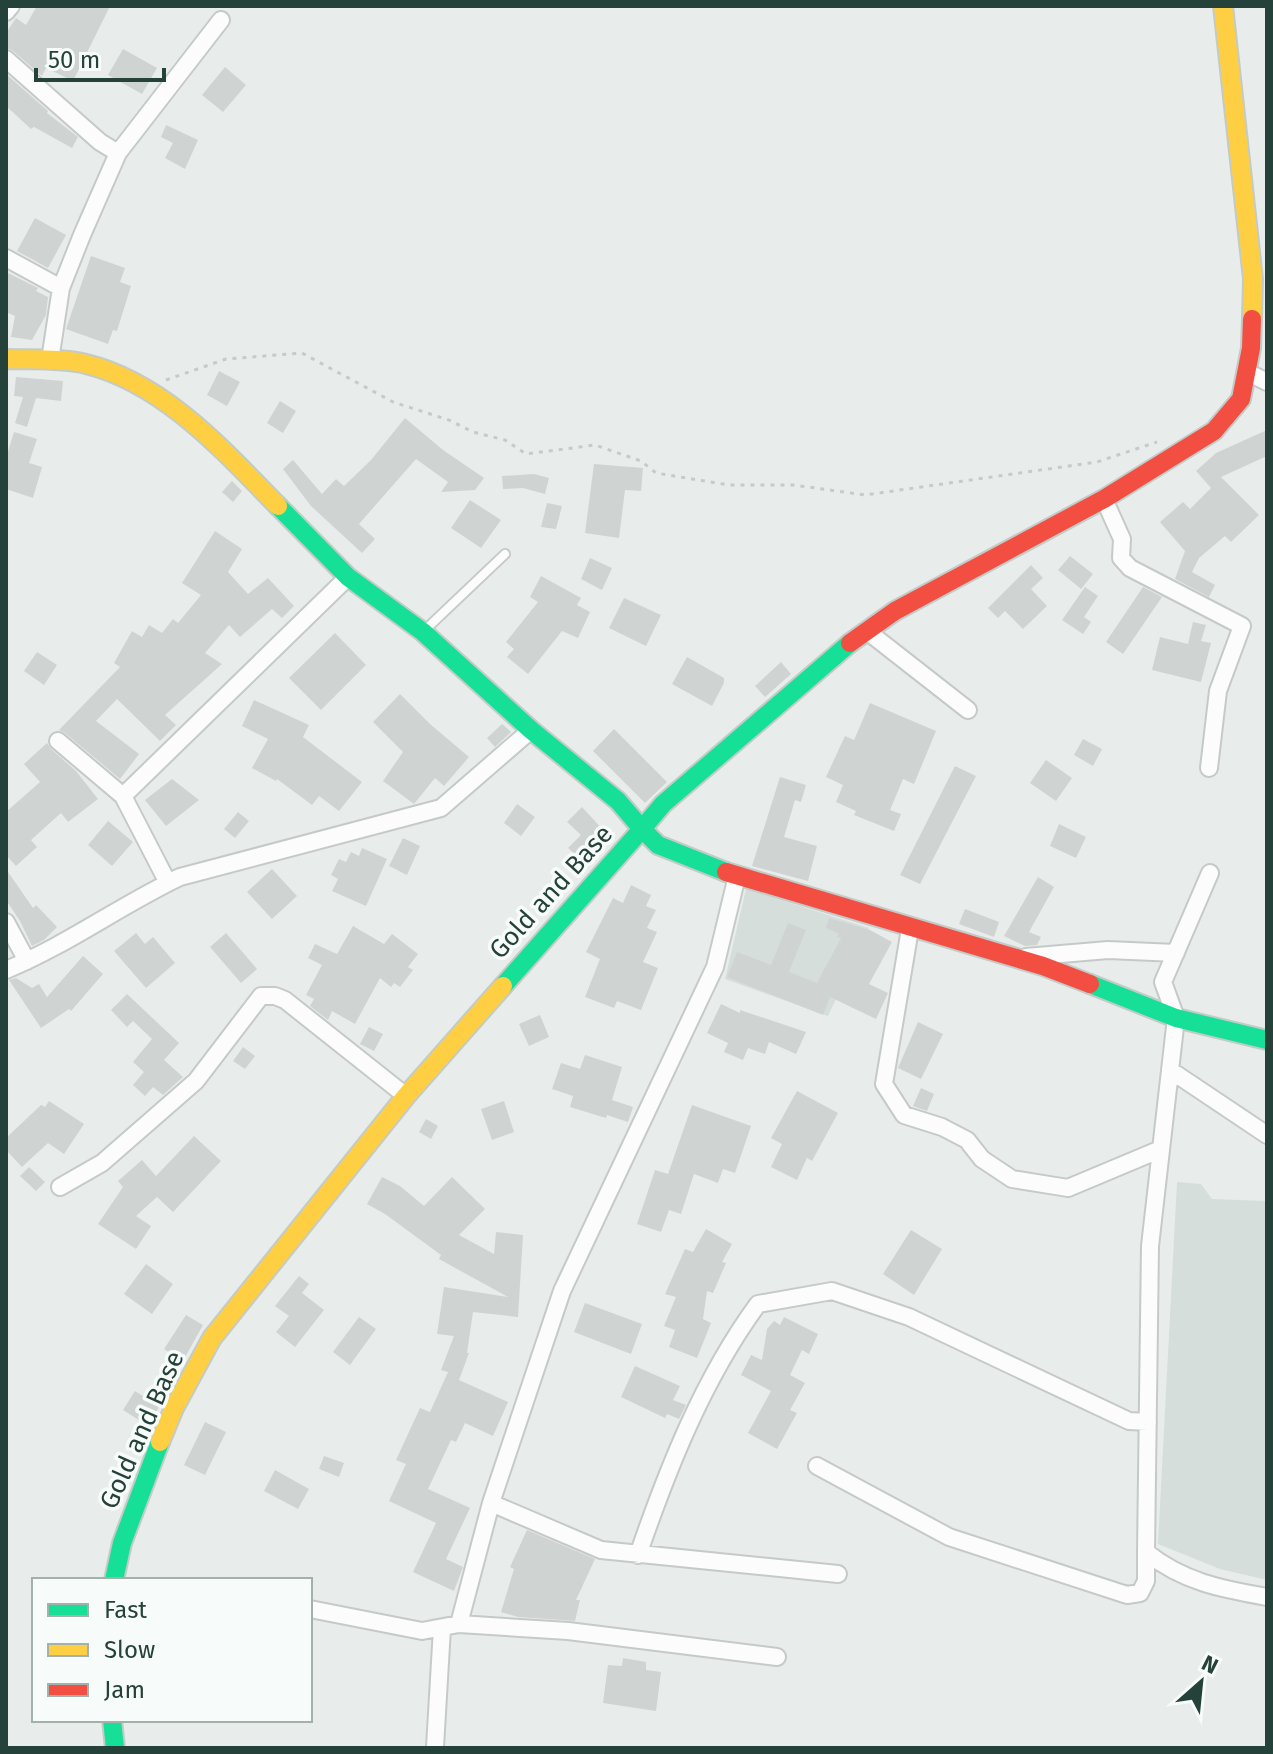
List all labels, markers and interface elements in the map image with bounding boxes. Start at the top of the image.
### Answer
scale bar [36,32,164,82]
text: 50 m [48,46,100,74]
street label: Gold and Base [483,819,619,965]
street label: Gold and Base [93,1346,191,1514]
legend [32,1578,312,1722]
text: Fast [104,1596,147,1624]
text: Slow [104,1636,155,1664]
north arrow [1161,1642,1241,1722]
text: N [1197,1649,1222,1680]
text: Jam [104,1676,145,1704]

